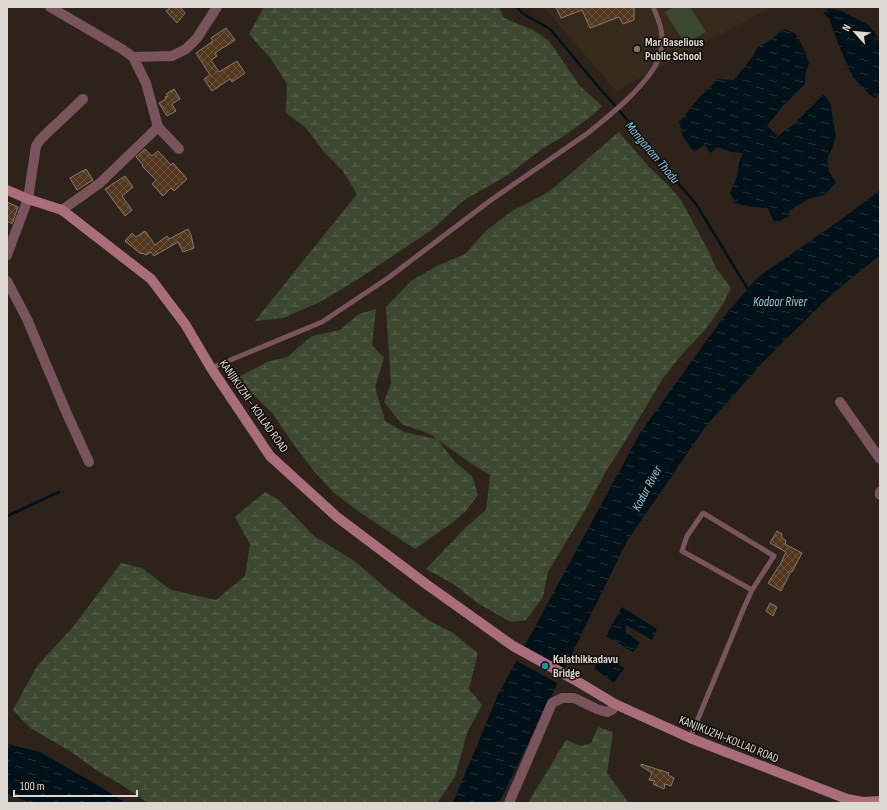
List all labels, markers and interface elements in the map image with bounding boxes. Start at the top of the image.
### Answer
north arrow [835,12,875,52]
text: N [839,22,854,33]
place label: Mar Baselious Public School [645,35,704,64]
marker: Mar Baselious Public School [632,44,642,54]
water label: Manganam Thodu [622,118,683,187]
water label: Kodoor River [753,294,808,310]
street label: KANJIKUZHI - KOLLAD ROAD [216,357,291,456]
water label: Kodur River [628,462,666,514]
place label: Kalathikkadavu Bridge [553,652,618,681]
marker: Kalathikkadavu Bridge [540,661,550,671]
street label: KANJIKUZHI-KOLLAD ROAD [677,713,781,766]
scale bar [14,772,137,798]
text: 100 m [20,779,45,794]

